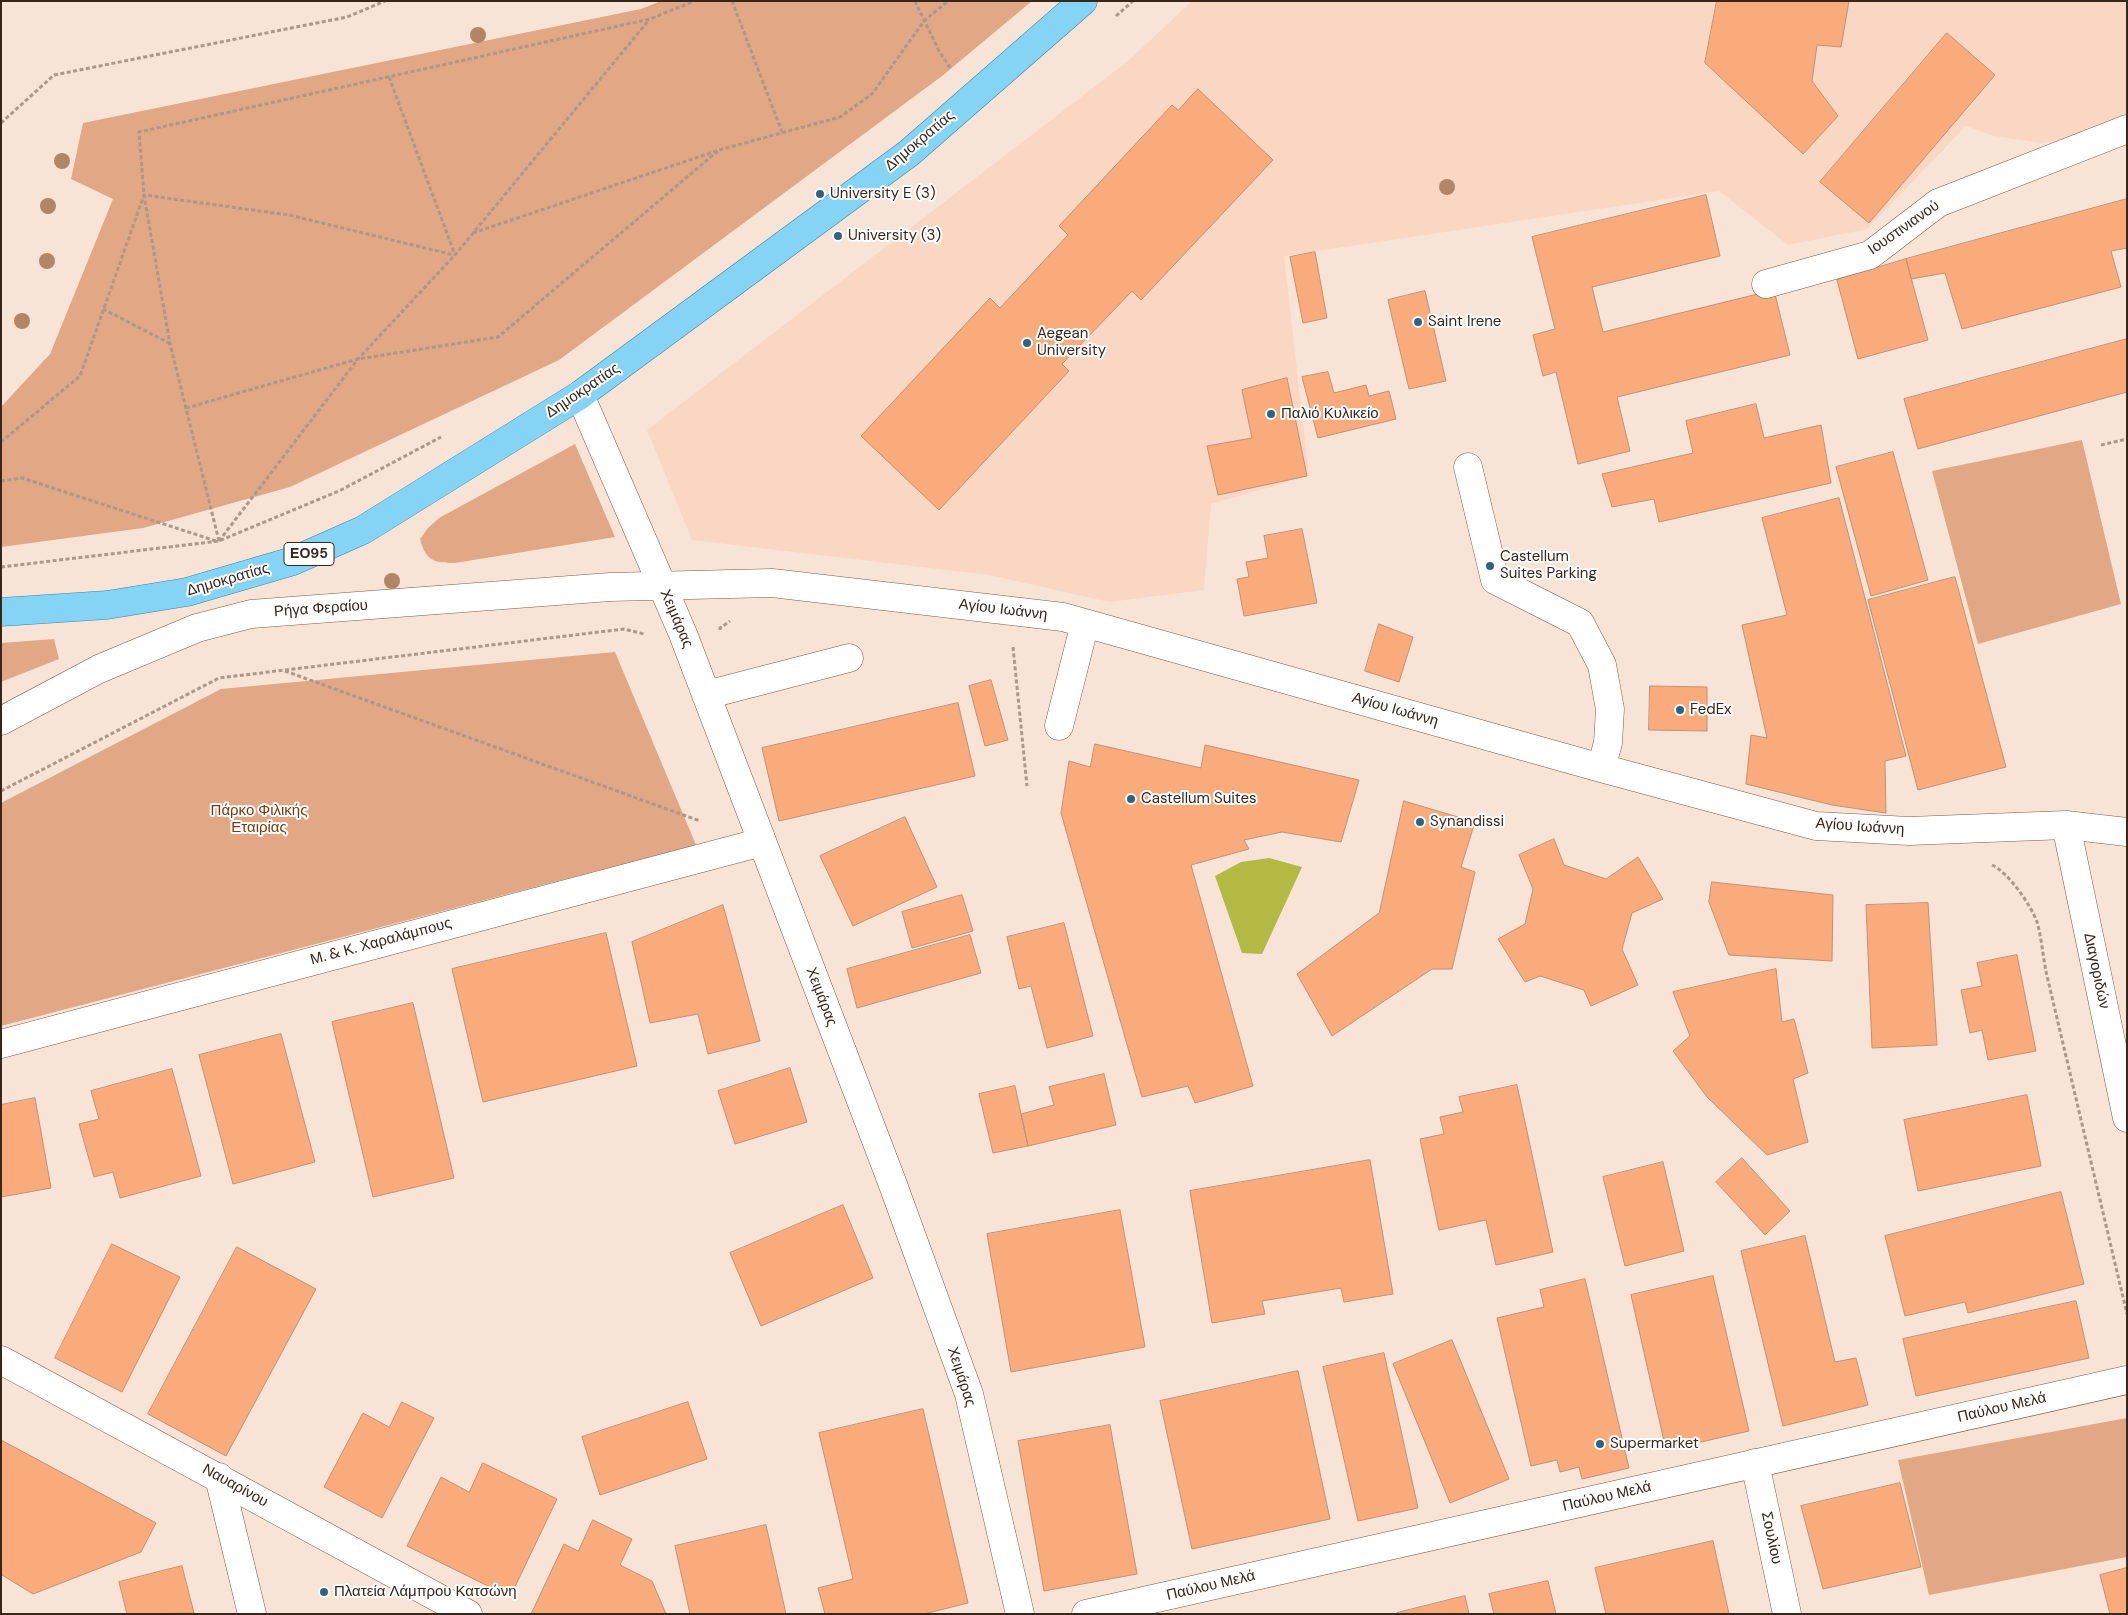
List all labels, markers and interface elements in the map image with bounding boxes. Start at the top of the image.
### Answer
street label: Δημοκρατίας [882,107,958,175]
place label: University E (3) [830,185,935,203]
marker: University E (3) [814,188,826,200]
street label: Ιουστινιανού [1865,197,1943,259]
place label: University (3) [848,227,941,245]
marker: University (3) [832,230,844,242]
place label: Saint Irene [1428,313,1501,331]
marker: Saint Irene [1412,316,1424,328]
place label: Aegean University [1037,325,1106,360]
marker: Aegean University [1021,337,1033,349]
street label: Δημοκρατίας [543,360,623,422]
place label: Παλιό Κυλικείο [1281,405,1379,423]
marker: Παλιό Κυλικείο [1265,408,1277,420]
road number: ΕΟ95 [284,542,334,566]
place label: Castellum Suites Parking [1500,548,1597,583]
street label: Δημοκρατίας [185,560,271,600]
marker: Castellum Suites Parking [1484,560,1496,572]
street label: Χειμάρας [656,587,696,651]
street label: Αγίου Ιωάννη [958,596,1048,624]
street label: Ρήγα Φεραίου [273,597,369,621]
street label: Αγίου Ιωάννη [1350,689,1440,731]
place label: FedEx [1690,701,1732,719]
marker: FedEx [1674,704,1686,716]
place label: Castellum Suites [1141,790,1257,808]
marker: Castellum Suites [1125,793,1137,805]
park label: Πάρκο Φιλικής Εταιρίας [211,802,307,837]
place label: Synandissi [1430,813,1504,831]
street label: Αγίου Ιωάννη [1815,815,1905,839]
marker: Synandissi [1414,816,1426,828]
street label: Μ. & Κ. Χαραλάμπους [308,914,454,970]
street label: Διαγοριδών [2079,931,2113,1011]
street label: Χειμάρας [802,965,840,1029]
street label: Χειμάρας [943,1345,979,1409]
street label: Παύλου Μελά [1956,1389,2048,1427]
place label: Supermarket [1610,1435,1699,1453]
marker: Supermarket [1594,1438,1606,1450]
street label: Ναυαρίνου [199,1461,271,1511]
street label: Παύλου Μελά [1561,1478,1653,1516]
street label: Σουλίου [1757,1510,1785,1566]
street label: Παύλου Μελά [1165,1567,1257,1605]
place label: Πλατεία Λάμπρου Κατσώνη [334,1583,516,1601]
marker: Πλατεία Λάμπρου Κατσώνη [318,1586,330,1598]

